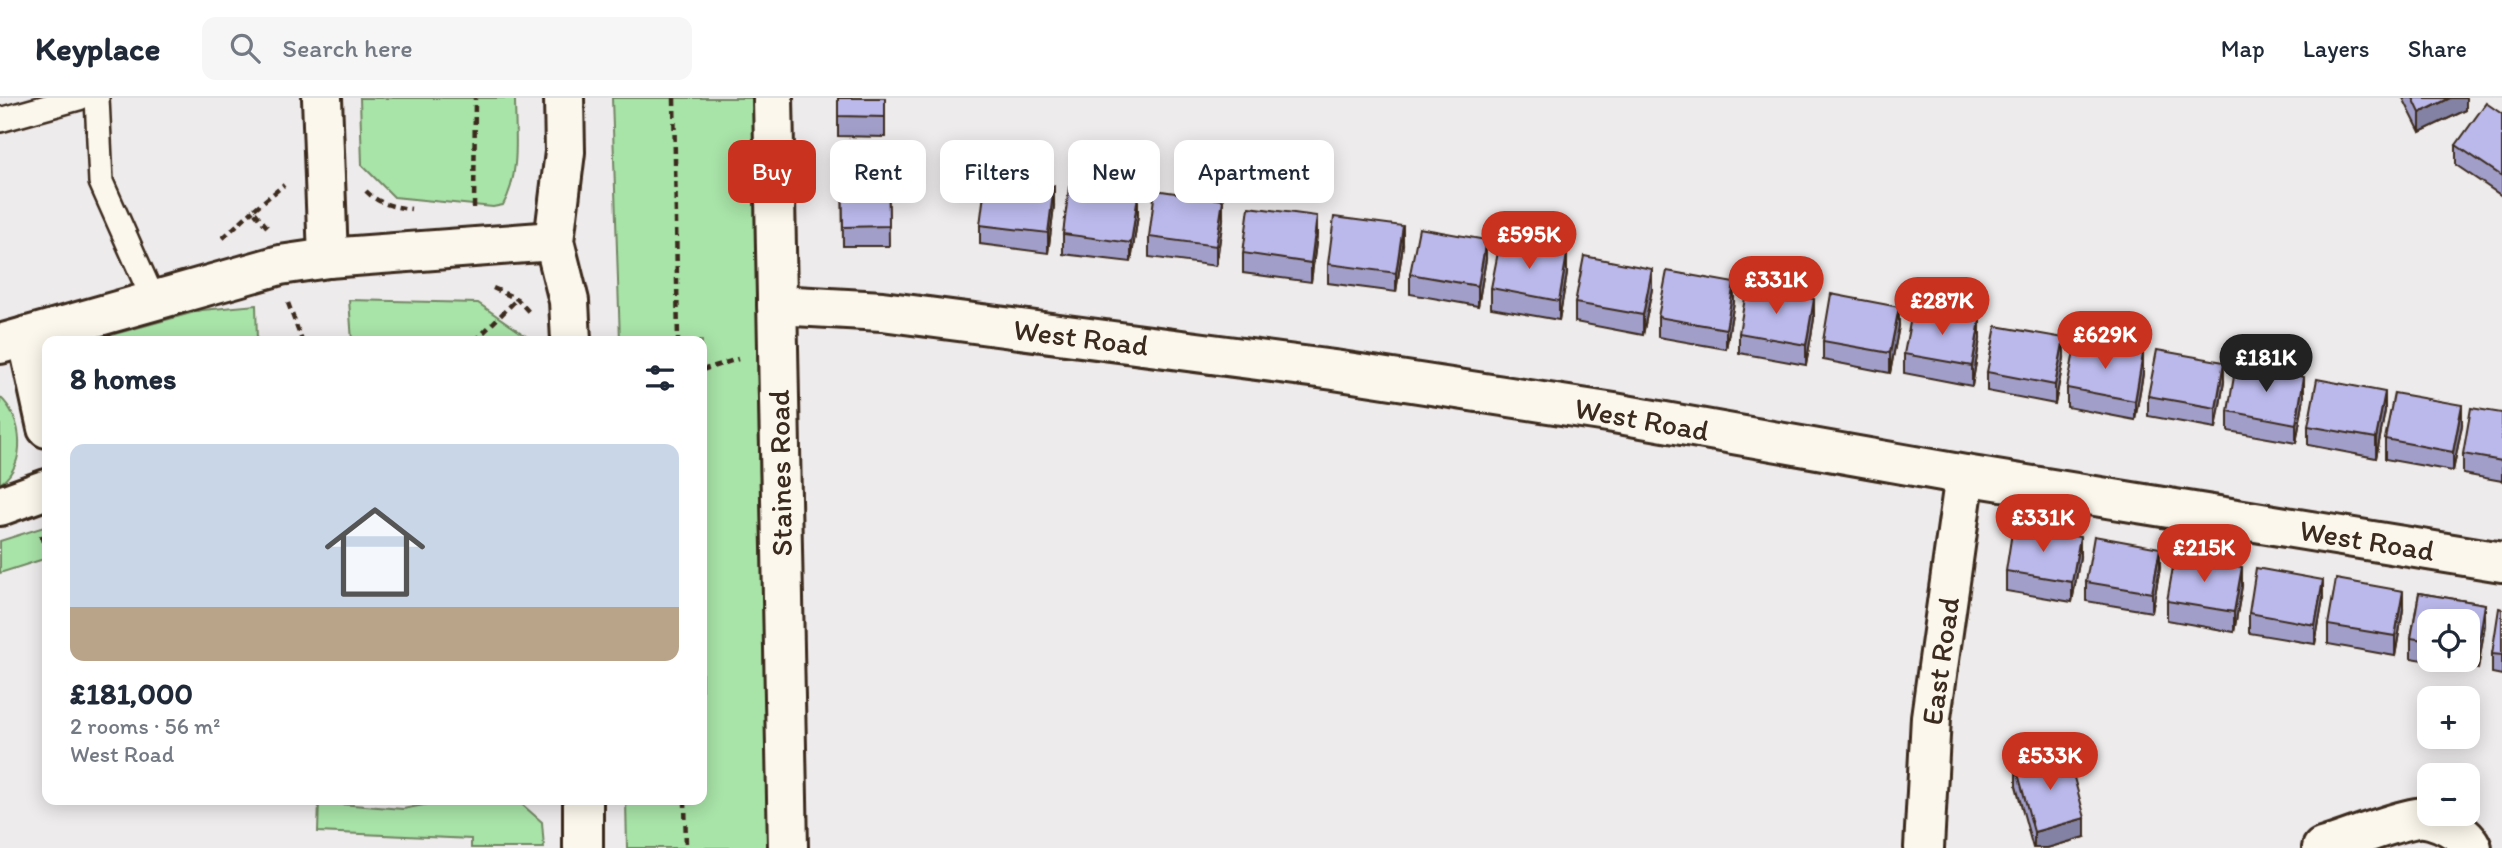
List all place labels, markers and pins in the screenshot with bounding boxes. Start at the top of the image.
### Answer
pin: £595K [1480,212,1578,271]
pin: £331K [1727,256,1825,316]
pin: £287K [1893,278,1991,337]
pin: £629K [2056,312,2154,371]
pin: £181K [2217,334,2315,394]
pin: £331K [1994,494,2092,554]
pin: £215K [2155,524,2253,584]
pin: £533K [2001,732,2099,792]

